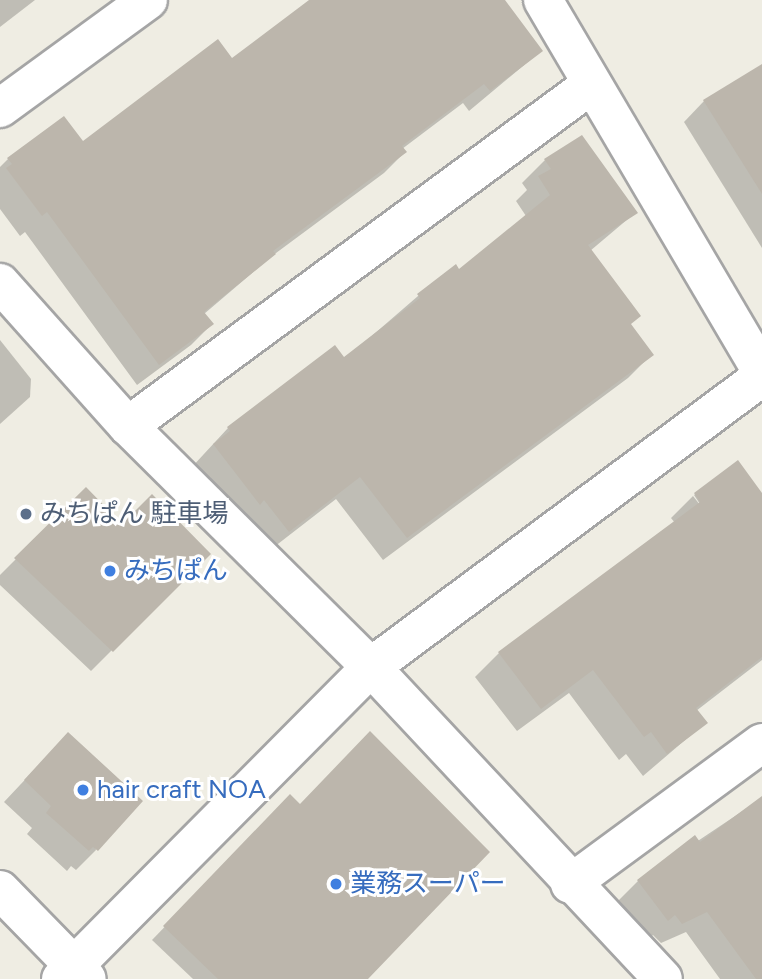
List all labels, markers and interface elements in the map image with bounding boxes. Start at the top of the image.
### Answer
place label: みちぱん 駐車場 [40,498,228,530]
marker: みちぱん 駐車場 [18,506,34,522]
place label: みちぱん [124,555,228,587]
marker: みちぱん [102,563,118,579]
place label: hair craft NOA [97,774,266,806]
marker: hair craft NOA [75,782,91,798]
place label: 業務スーパー [350,868,506,900]
marker: 業務スーパー [328,876,344,892]

